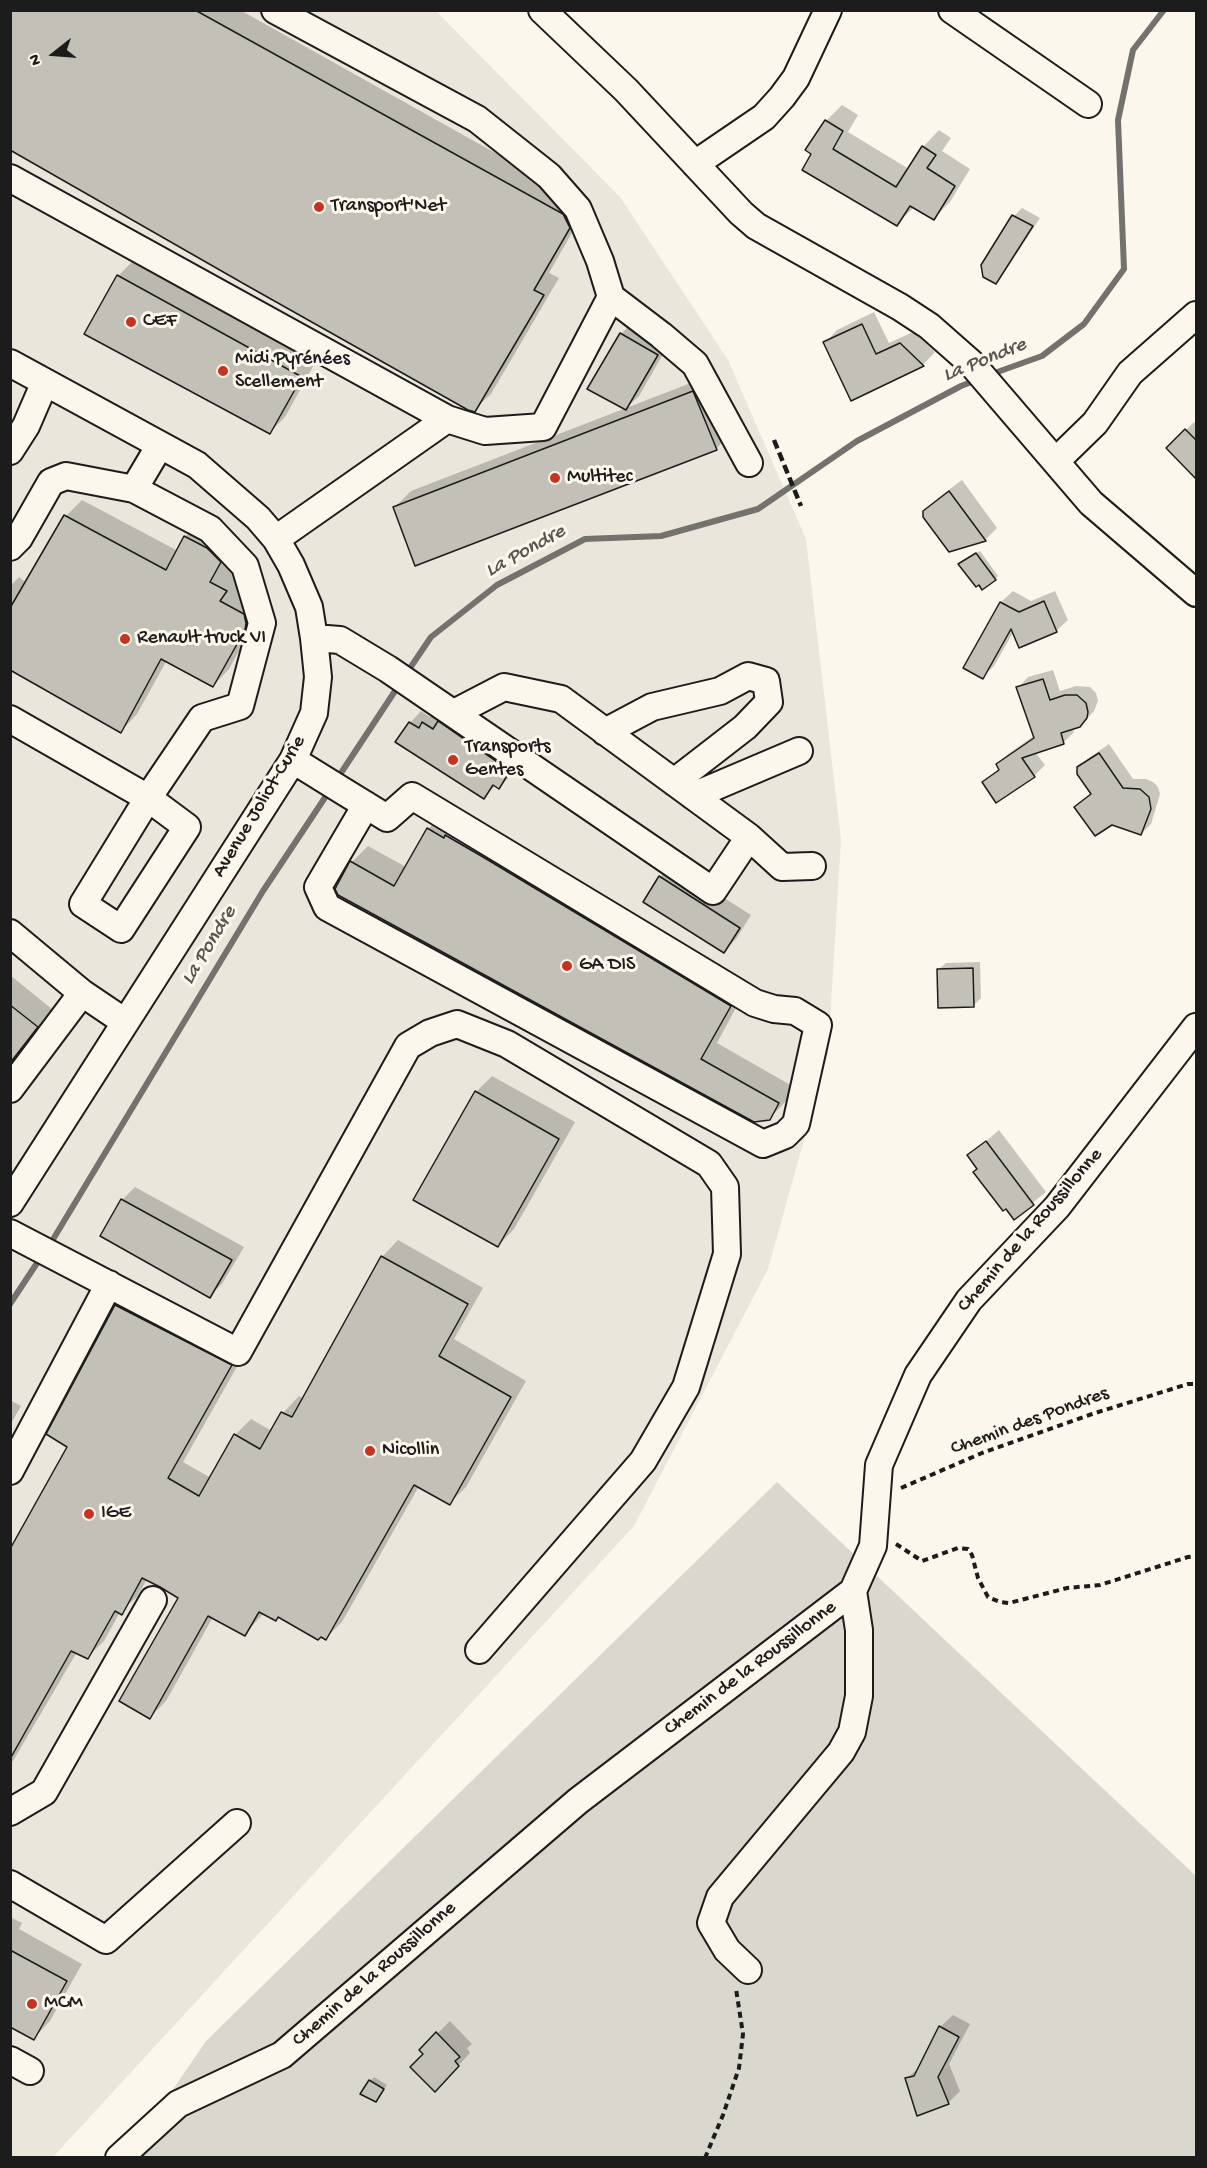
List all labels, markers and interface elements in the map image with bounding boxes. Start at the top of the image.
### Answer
north arrow [24,24,84,84]
text: N [26,52,47,67]
place label: Transport'Net [331,195,446,219]
marker: Transport'Net [312,200,326,214]
place label: CEF [143,310,177,334]
marker: CEF [124,315,138,329]
water label: La Pondre [940,333,1030,389]
place label: Midi Pyrénées Scellement [235,348,350,395]
marker: Midi Pyrénées Scellement [216,364,230,378]
place label: Multitec [567,466,632,490]
marker: Multitec [548,471,562,485]
water label: La Pondre [482,520,570,584]
place label: Renault truck VI [137,627,266,651]
marker: Renault truck VI [118,632,132,646]
street label: Avenue Joliot-Curie [208,732,312,882]
place label: Transports Gentes [465,736,551,783]
marker: Transports Gentes [446,753,460,767]
water label: La Pondre [177,902,243,990]
place label: GA DIS [579,954,635,978]
marker: GA DIS [560,959,574,973]
street label: Chemin de la Roussillonne [953,1144,1109,1318]
street label: Chemin des Pondres [948,1382,1112,1462]
place label: Nicollin [382,1439,439,1463]
marker: Nicollin [363,1444,377,1458]
place label: IGE [101,1502,131,1526]
marker: IGE [82,1507,96,1521]
street label: Chemin de la Roussillonne [660,1596,842,1742]
street label: Chemin de la Roussillonne [288,1897,462,2053]
place label: MCM [44,1992,83,2016]
marker: MCM [25,1997,39,2011]

